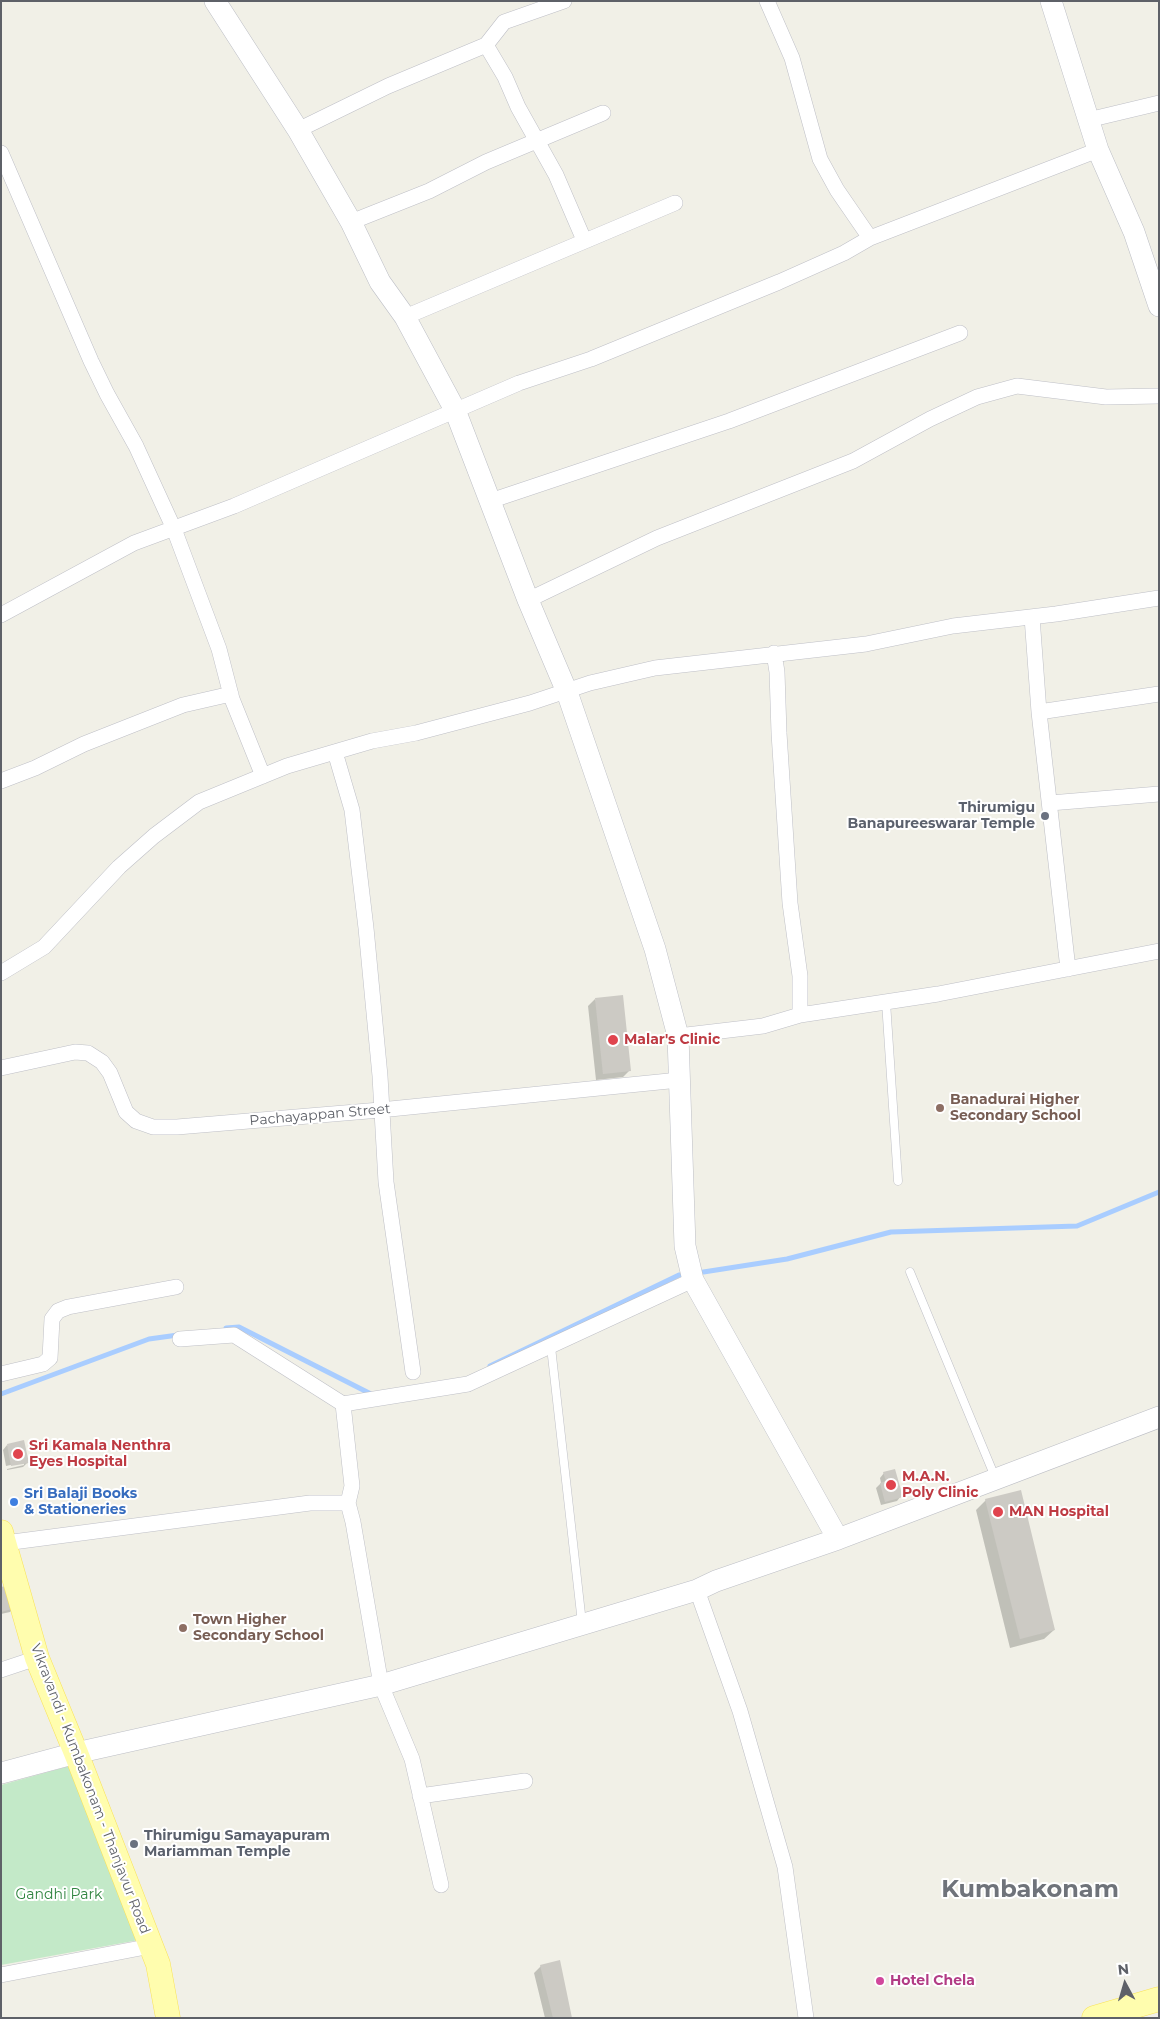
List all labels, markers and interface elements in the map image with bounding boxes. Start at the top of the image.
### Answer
place label: Thirumigu Banapureeswarar Temple [848,800,1035,832]
marker: Thirumigu Banapureeswarar Temple [1039,810,1051,822]
place label: Malar's Clinic [624,1032,720,1048]
marker: Malar's Clinic [606,1033,620,1047]
place label: Banadurai Higher Secondary School [950,1092,1081,1124]
street label: Pachayappan Street [249,1100,391,1130]
marker: Banadurai Higher Secondary School [934,1102,946,1114]
place label: Sri Kamala Nenthra Eyes Hospital [29,1438,171,1470]
marker: Sri Kamala Nenthra Eyes Hospital [11,1447,25,1461]
place label: M.A.N. Poly Clinic [902,1469,979,1501]
marker: M.A.N. Poly Clinic [884,1478,898,1492]
place label: Sri Balaji Books & Stationeries [24,1486,137,1518]
marker: Sri Balaji Books & Stationeries [8,1496,20,1508]
place label: MAN Hospital [1009,1504,1109,1520]
marker: MAN Hospital [991,1505,1005,1519]
place label: Town Higher Secondary School [193,1612,324,1644]
marker: Town Higher Secondary School [177,1622,189,1634]
street label: Vikravandi - Kumbakonam - Thanjavur Road [27,1642,153,1936]
place label: Thirumigu Samayapuram Mariamman Temple [144,1828,330,1860]
marker: Thirumigu Samayapuram Mariamman Temple [128,1838,140,1850]
district label: Kumbakonam [941,1876,1119,1904]
park label: Gandhi Park [16,1887,102,1903]
north arrow [1100,1959,1150,2009]
text: N [1117,1960,1130,1979]
place label: Hotel Chela [890,1973,975,1989]
marker: Hotel Chela [874,1975,886,1987]

